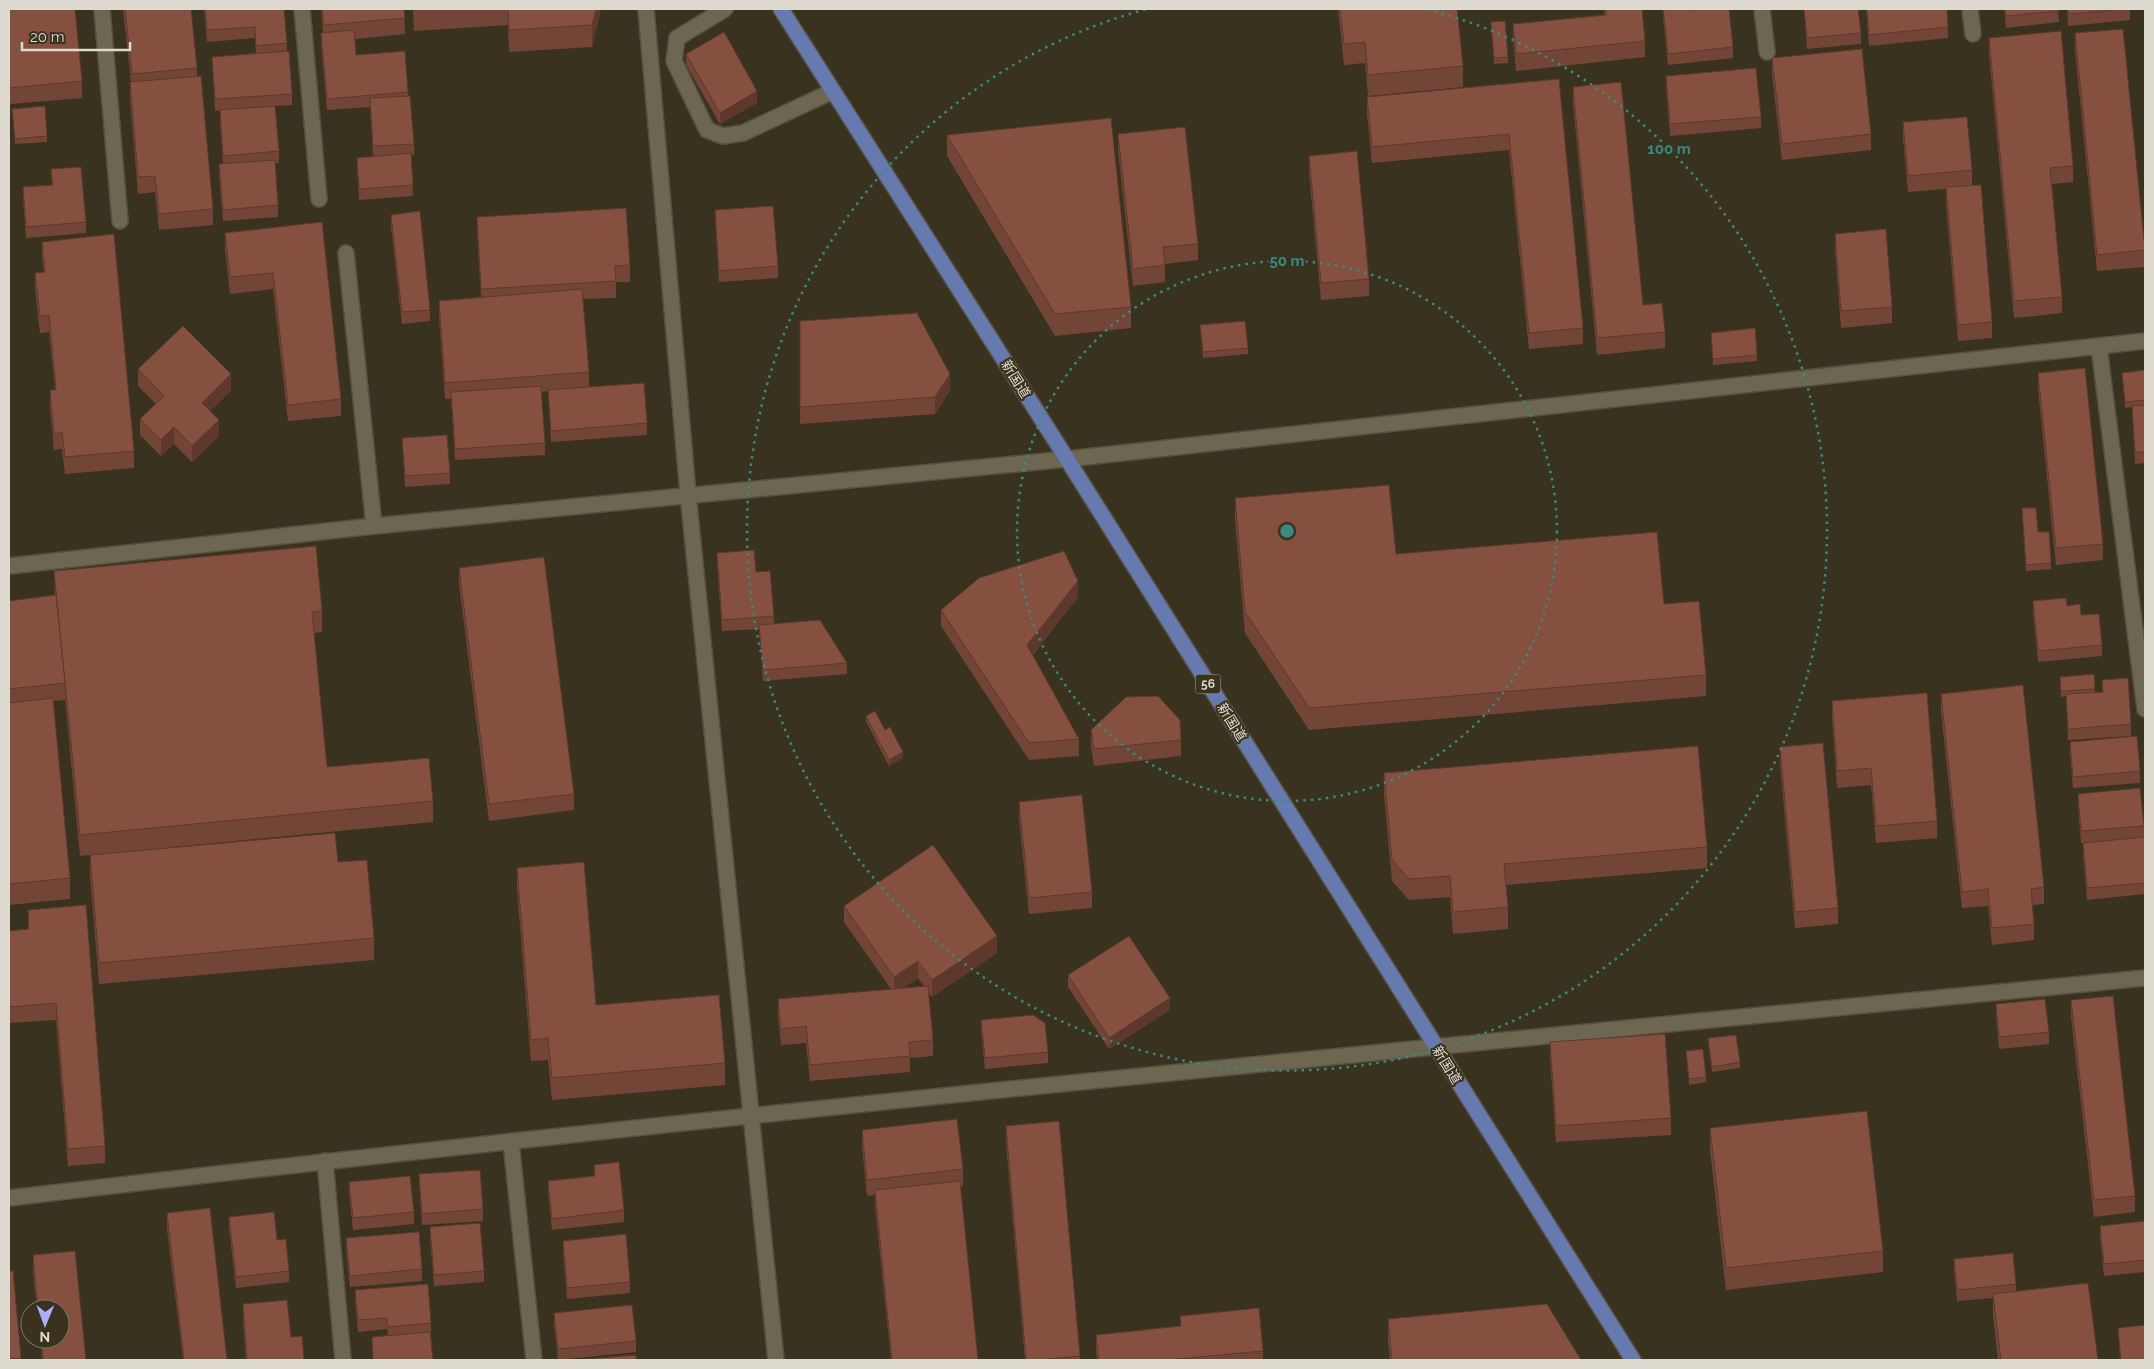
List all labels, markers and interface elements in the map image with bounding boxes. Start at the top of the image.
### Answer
scale bar [22,20,130,52]
text: 20 m [30,28,65,46]
text: 100 m [1647,140,1691,158]
text: 50 m [1269,252,1305,270]
street label: 新国道 [998,357,1034,401]
centre of rings [1278,522,1296,540]
road number: 56 [1196,674,1220,694]
street label: 新国道 [1214,700,1250,744]
street label: 新国道 [1429,1043,1465,1087]
north arrow [20,1299,70,1349]
text: N [39,1329,50,1345]

